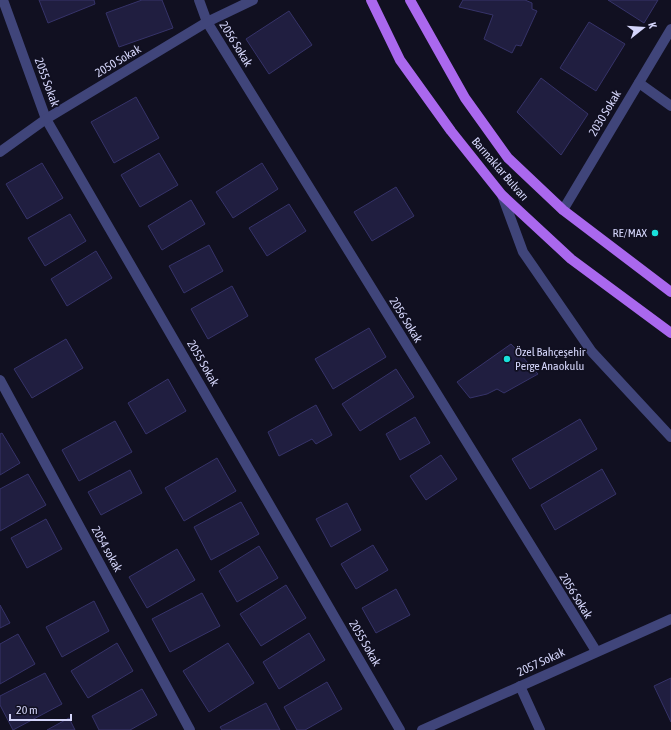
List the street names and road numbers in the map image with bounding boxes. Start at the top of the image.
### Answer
street label: 2056 Sokak [217,19,256,70]
street label: 2050 Sokak [93,41,144,80]
street label: 2055 Sokak [32,56,63,109]
street label: 2030 Sokak [586,87,625,138]
street label: Barınaklar Bulvarı [469,134,531,204]
street label: 2056 Sokak [387,295,426,346]
street label: 2055 Sokak [184,337,222,389]
street label: 2054 sokak [89,524,126,575]
street label: 2056 Sokak [557,571,596,622]
street label: 2055 Sokak [346,617,384,669]
street label: 2057 Sokak [515,645,568,679]

